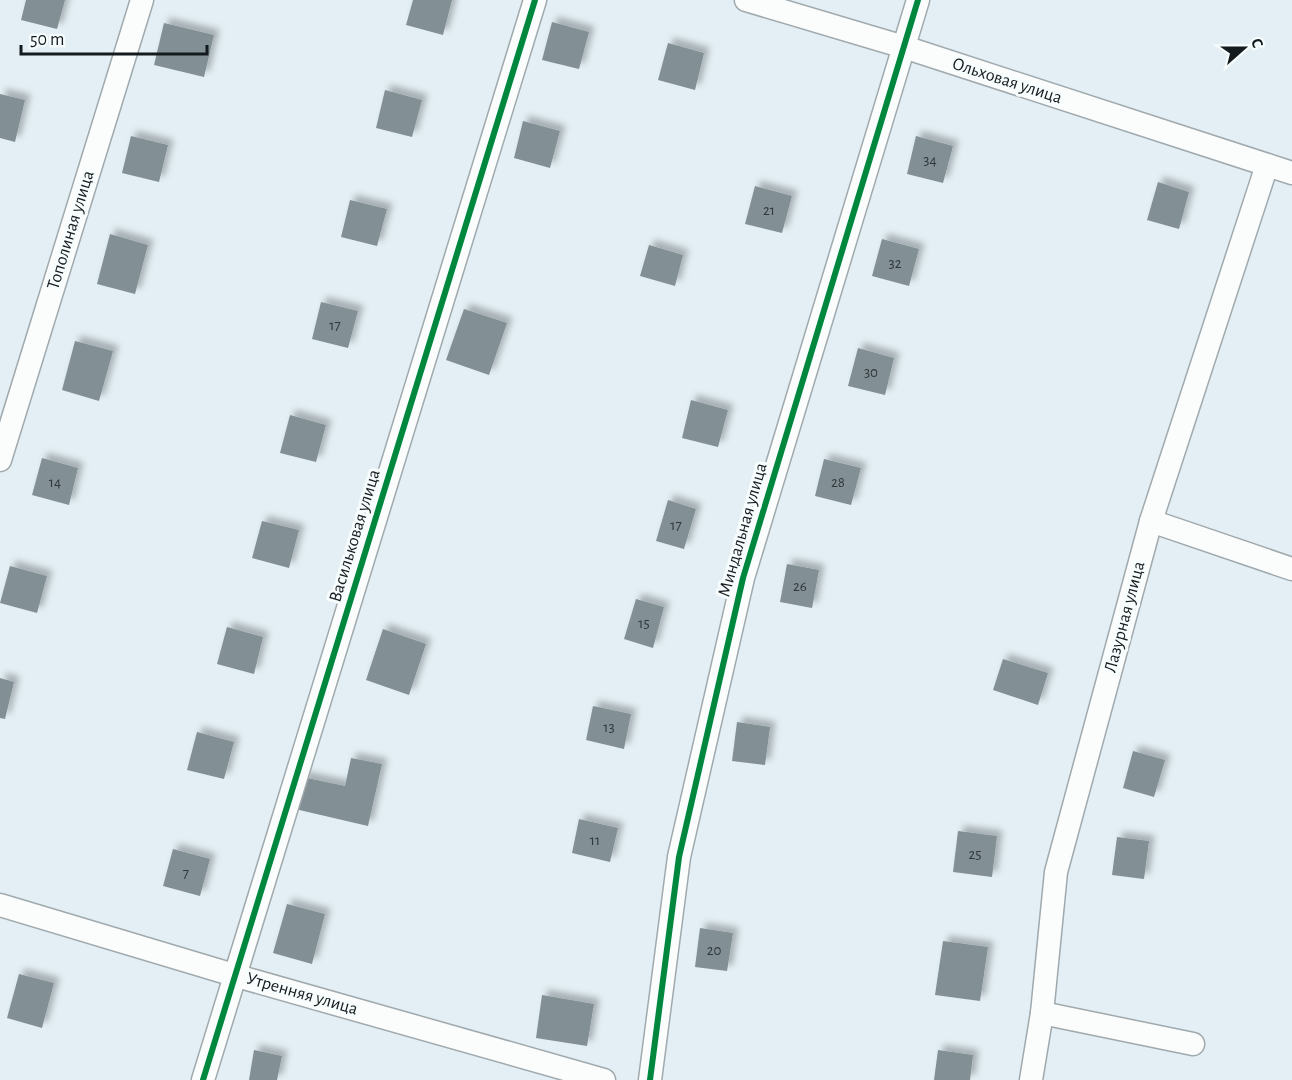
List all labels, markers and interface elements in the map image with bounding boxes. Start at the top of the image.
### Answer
scale bar [21,18,207,56]
north arrow [1214,18,1274,78]
text: 50 m [30,31,64,49]
text: С [1248,36,1266,50]
street label: Ольховая улица [950,55,1064,107]
house number: 34 [923,153,937,168]
street label: Тополиная улица [44,168,98,292]
house number: 21 [763,203,775,218]
house number: 32 [888,256,902,271]
house number: 17 [329,318,341,333]
house number: 30 [864,365,878,380]
street label: Миндальная улица [715,461,771,599]
street label: Васильковая улица [326,467,384,605]
house number: 14 [49,475,61,490]
house number: 28 [831,475,845,490]
house number: 17 [670,518,682,533]
street label: Лазурная улица [1102,559,1148,675]
house number: 26 [793,579,807,594]
house number: 15 [638,616,650,631]
house number: 13 [603,720,615,735]
house number: 11 [590,833,600,848]
house number: 25 [968,847,982,862]
house number: 7 [183,866,189,881]
house number: 20 [707,943,721,958]
street label: Утренняя улица [244,969,360,1019]

